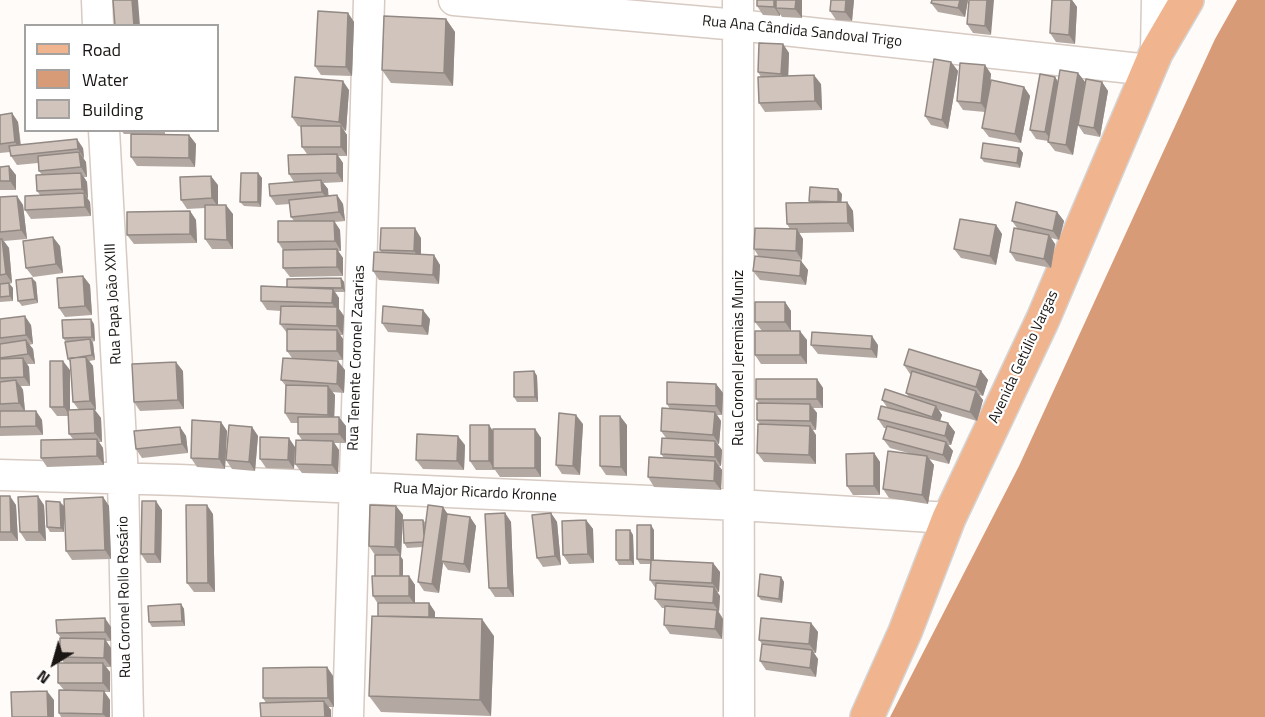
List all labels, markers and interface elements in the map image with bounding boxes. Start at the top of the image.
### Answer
street label: Rua Ana Cândida Sandoval Trigo [701,13,903,51]
legend [24,24,219,132]
text: Road [82,36,121,63]
text: Water [82,66,128,93]
text: Building [82,96,143,123]
street label: Rua Papa João XXIII [102,243,126,365]
street label: Rua Tenente Coronel Zacarias [345,265,369,451]
street label: Rua Coronel Jeremias Muniz [730,270,748,446]
street label: Avenida Getúlio Vargas [985,288,1063,426]
street label: Rua Major Ricardo Kronne [393,480,557,506]
street label: Rua Coronel Rollo Rosário [115,516,135,678]
north arrow [24,633,84,693]
text: N [32,664,55,690]

